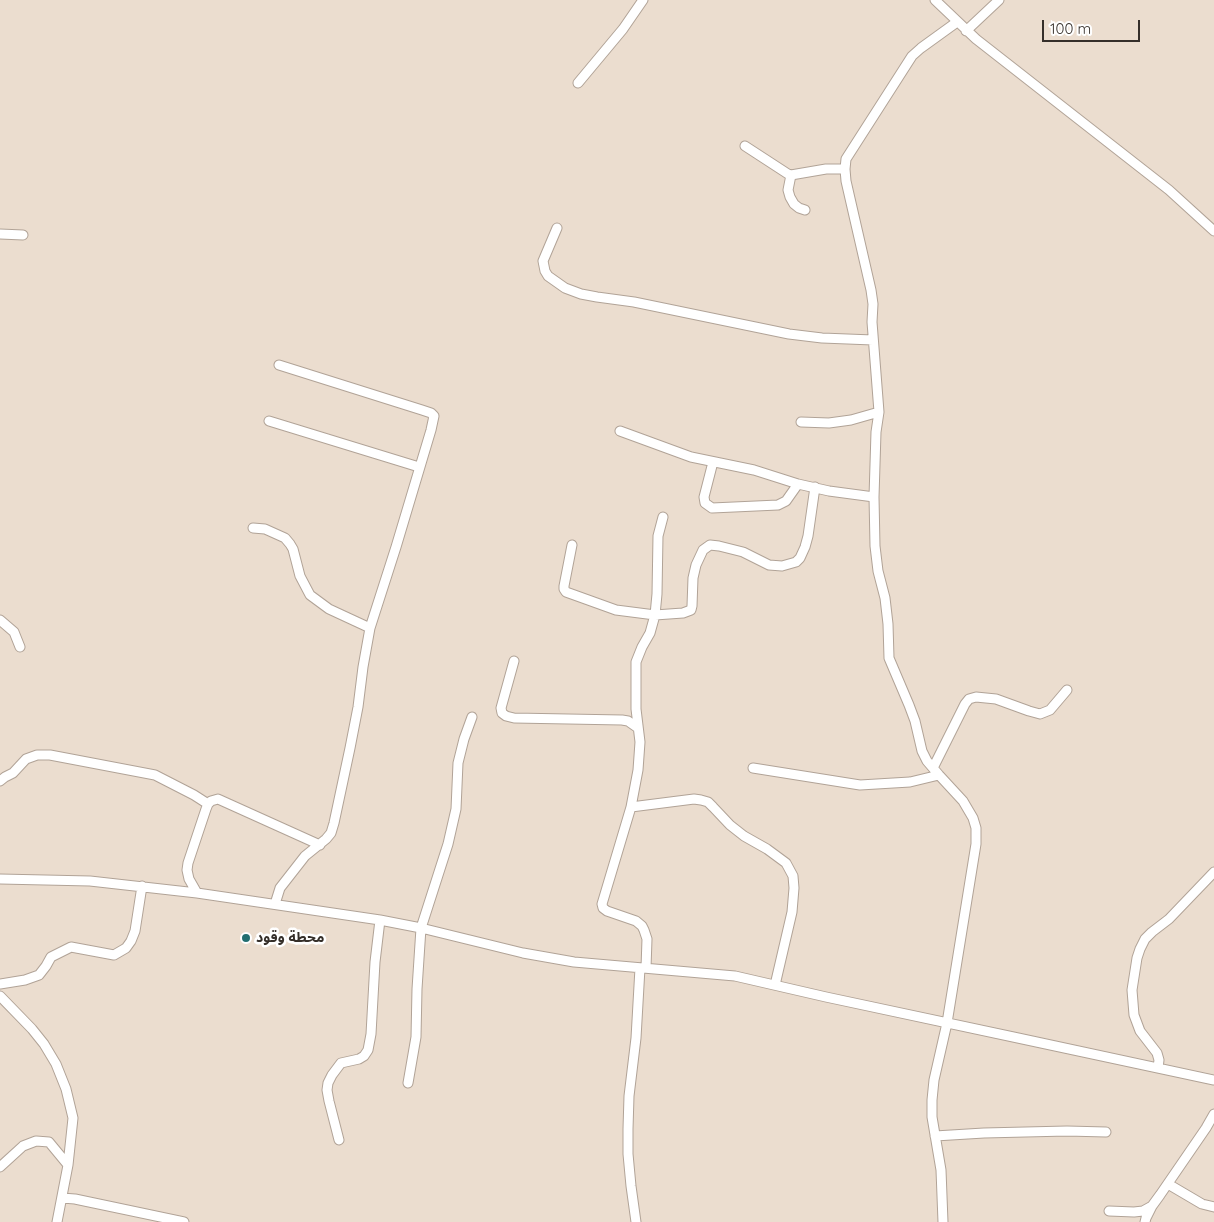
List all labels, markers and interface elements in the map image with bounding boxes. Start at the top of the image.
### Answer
scale bar [1044,10,1142,42]
text: 100 m [1050,19,1091,38]
place label: محطة وقود [256,930,324,946]
marker: محطة وقود [240,932,252,944]

